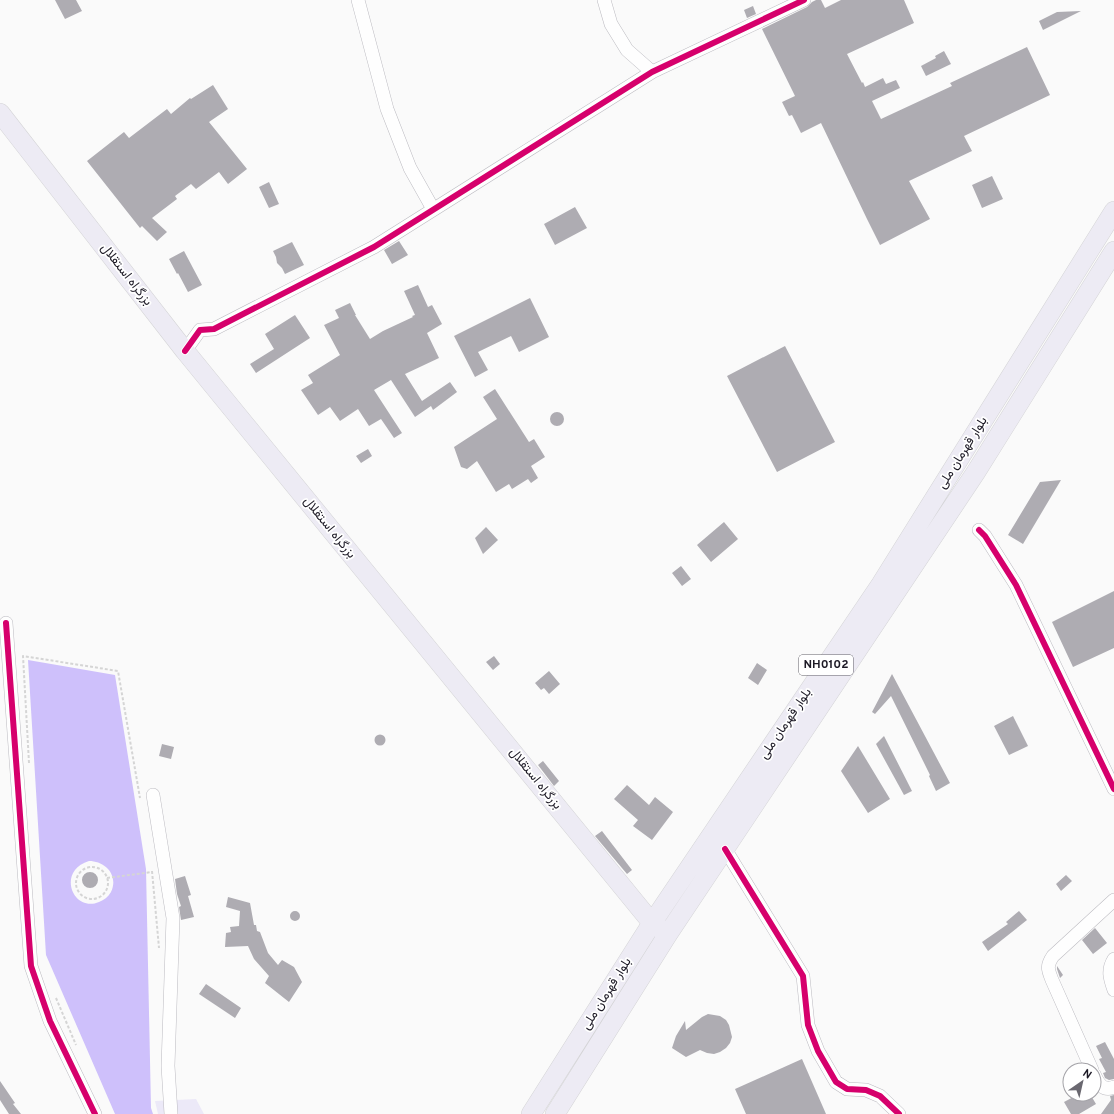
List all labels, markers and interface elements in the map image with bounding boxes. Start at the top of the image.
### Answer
street label: بزرگراه استقلال [97,241,155,310]
street label: بلوار قهرمان ملی [934,414,992,492]
street label: بزرگراه استقلال [299,494,359,562]
road number: NH0102 [799,655,853,675]
street label: بلوار قهرمان ملی [756,685,816,763]
street label: بزرگراه استقلال [505,745,565,813]
street label: بلوار قهرمان ملی [578,955,636,1033]
north arrow [1062,1062,1102,1102]
text: N [1080,1067,1094,1083]

